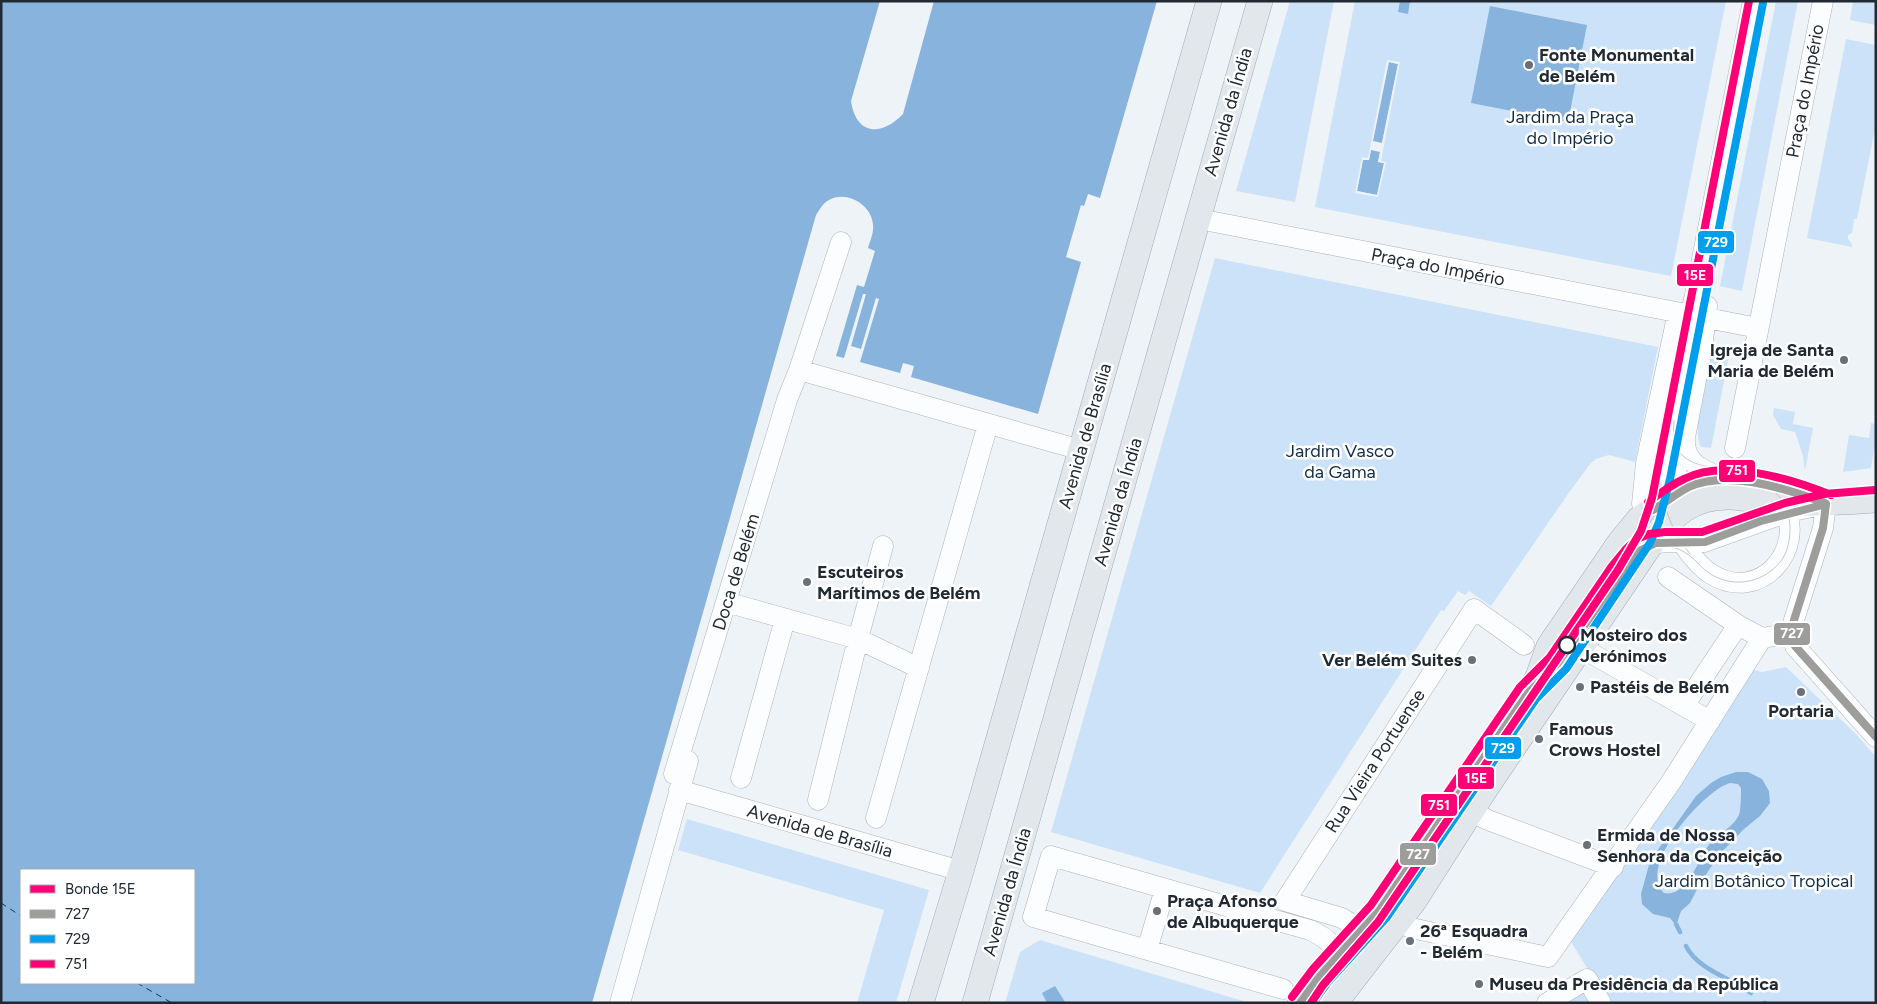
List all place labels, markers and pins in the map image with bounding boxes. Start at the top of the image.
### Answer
place label: Fonte Monumental de Belém [1539,44,1694,87]
marker: Fonte Monumental de Belém [1523,59,1535,71]
place label: Igreja de Santa Maria de Belém [1707,339,1834,382]
marker: Igreja de Santa Maria de Belém [1838,354,1850,366]
place label: Escuteiros Marítimos de Belém [817,561,980,604]
marker: Escuteiros Marítimos de Belém [801,576,813,588]
place label: Mosteiro dos Jerónimos [1580,624,1688,667]
marker: Mosteiro dos Jerónimos [1558,636,1576,654]
place label: Ver Belém Suites [1322,649,1463,671]
marker: Ver Belém Suites [1466,654,1478,666]
place label: Pastéis de Belém [1590,676,1729,698]
marker: Pastéis de Belém [1574,681,1586,693]
marker: Portaria [1795,686,1807,698]
place label: Portaria [1768,700,1834,722]
place label: Famous Crows Hostel [1549,718,1660,761]
marker: Famous Crows Hostel [1533,733,1545,745]
place label: Ermida de Nossa Senhora da Conceição [1597,824,1782,867]
marker: Ermida de Nossa Senhora da Conceição [1581,839,1593,851]
place label: Praça Afonso de Albuquerque [1167,890,1299,933]
marker: Praça Afonso de Albuquerque [1151,905,1163,917]
place label: 26ª Esquadra - Belém [1420,920,1528,963]
marker: 26ª Esquadra - Belém [1404,935,1416,947]
place label: Museu da Presidência da República [1489,973,1779,995]
marker: Museu da Presidência da República [1473,978,1485,990]

